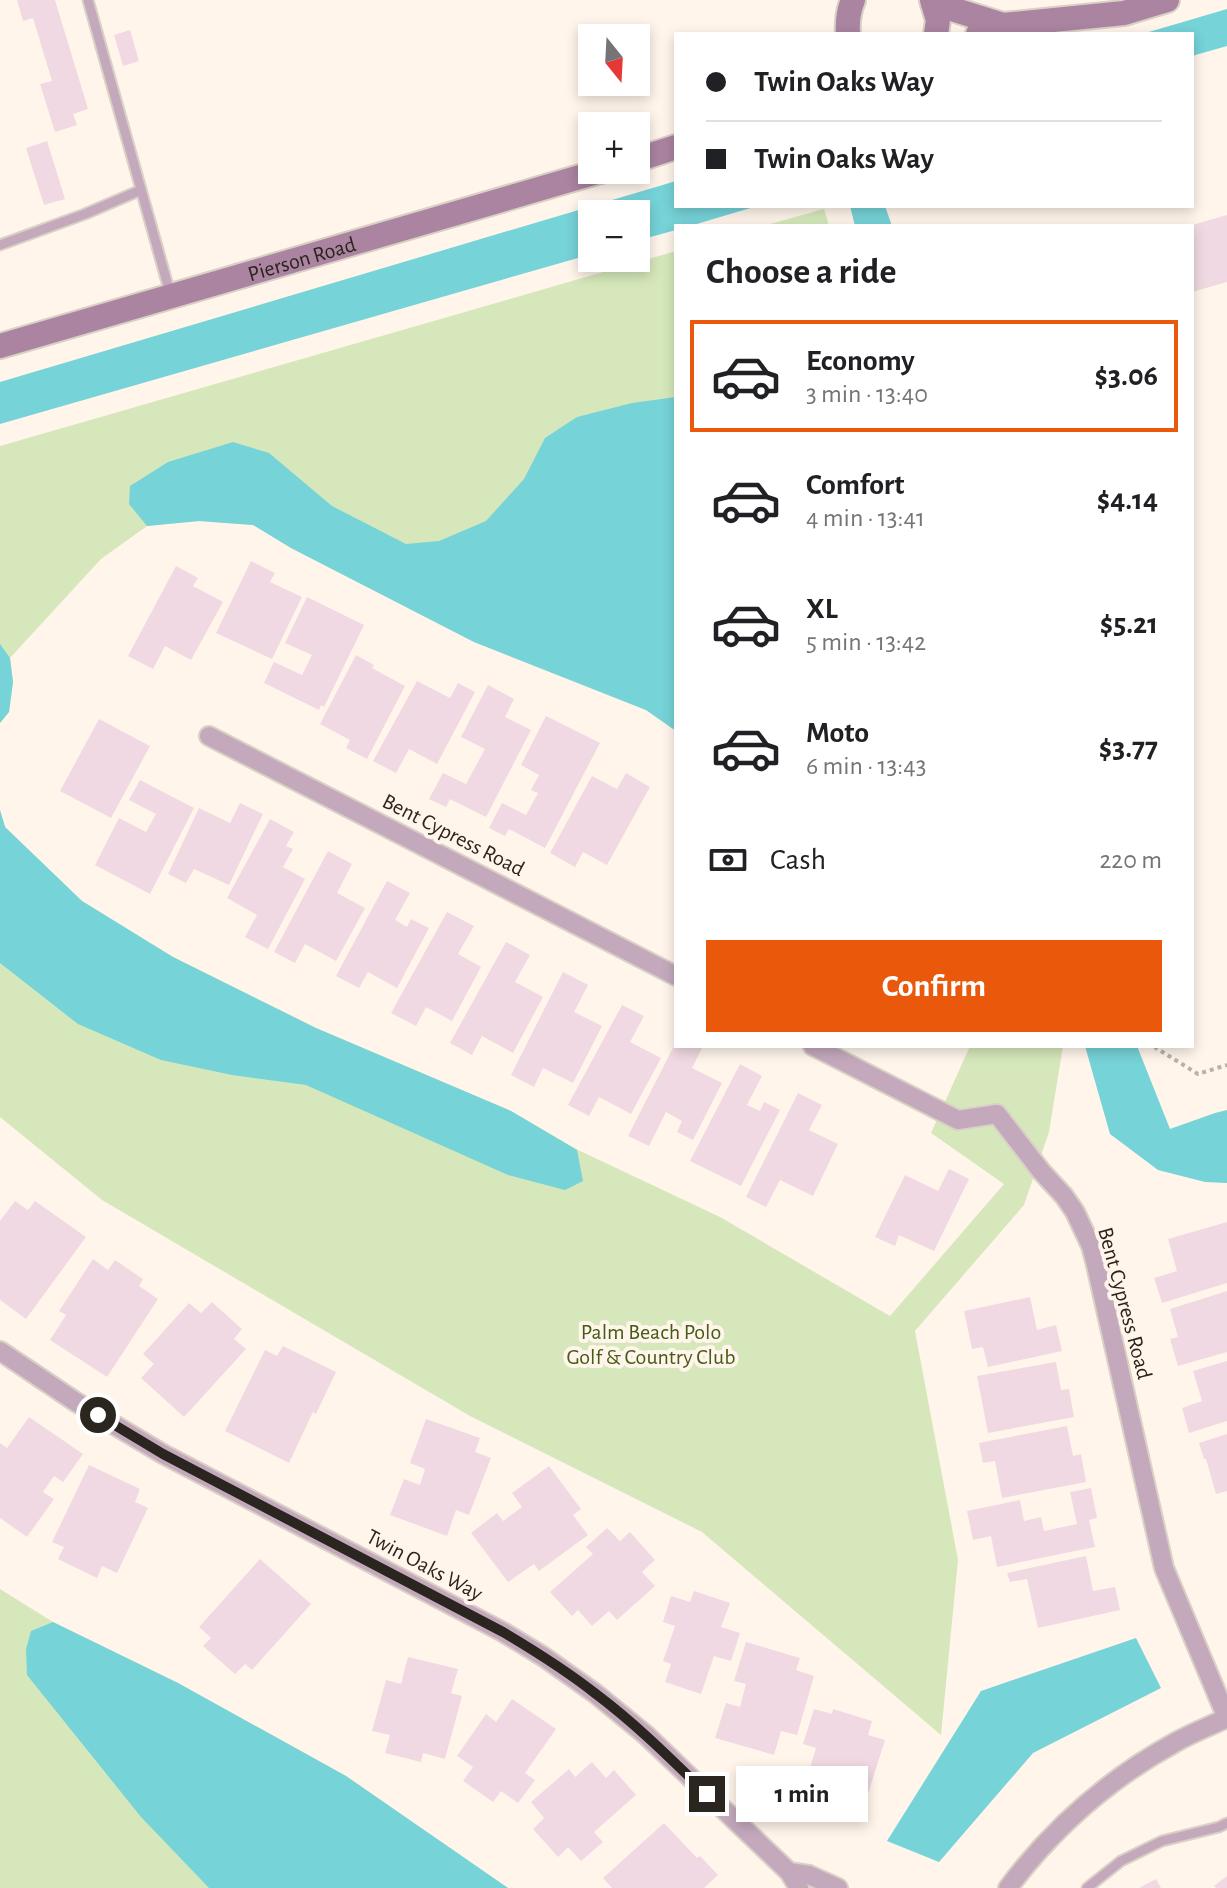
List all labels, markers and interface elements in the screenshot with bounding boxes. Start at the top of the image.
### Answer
north arrow [578,24,650,96]
map controls [578,24,650,272]
text: Twin Oaks Way [754,67,934,97]
button: + [578,112,650,184]
text: Twin Oaks Way [754,144,934,174]
button: − [578,200,650,272]
street label: Pierson Road [245,233,358,285]
text: Choose a ride [706,254,896,290]
icon: car [710,340,782,412]
text: Economy [806,346,915,376]
text: $3.06 [1095,361,1158,391]
text: 3 min · 13:40 [806,381,928,407]
icon: car [710,464,782,536]
text: Comfort [806,470,905,500]
text: $4.14 [1097,485,1158,515]
text: 4 min · 13:41 [806,505,925,531]
icon: car [710,588,782,660]
text: XL [806,594,838,624]
text: $5.21 [1100,609,1158,639]
text: 5 min · 13:42 [806,629,926,655]
icon: car [710,712,782,784]
text: Moto [806,718,869,748]
text: $3.77 [1099,733,1158,763]
text: 6 min · 13:43 [806,753,926,779]
street label: Bent Cypress Road [379,790,528,880]
icon: cash [706,838,750,882]
text: Cash [770,845,826,875]
text: 220 m [1100,847,1162,873]
button: Confirm [706,940,1162,1032]
street label: Bent Cypress Road [1094,1225,1156,1382]
park label: Palm Beach Polo Golf & Country Club [566,1321,736,1368]
route start [80,1397,116,1433]
street label: Twin Oaks Way [363,1525,487,1605]
callout: 1 min [735,1766,867,1822]
route end [689,1776,725,1812]
text: 1 min [775,1781,829,1807]

